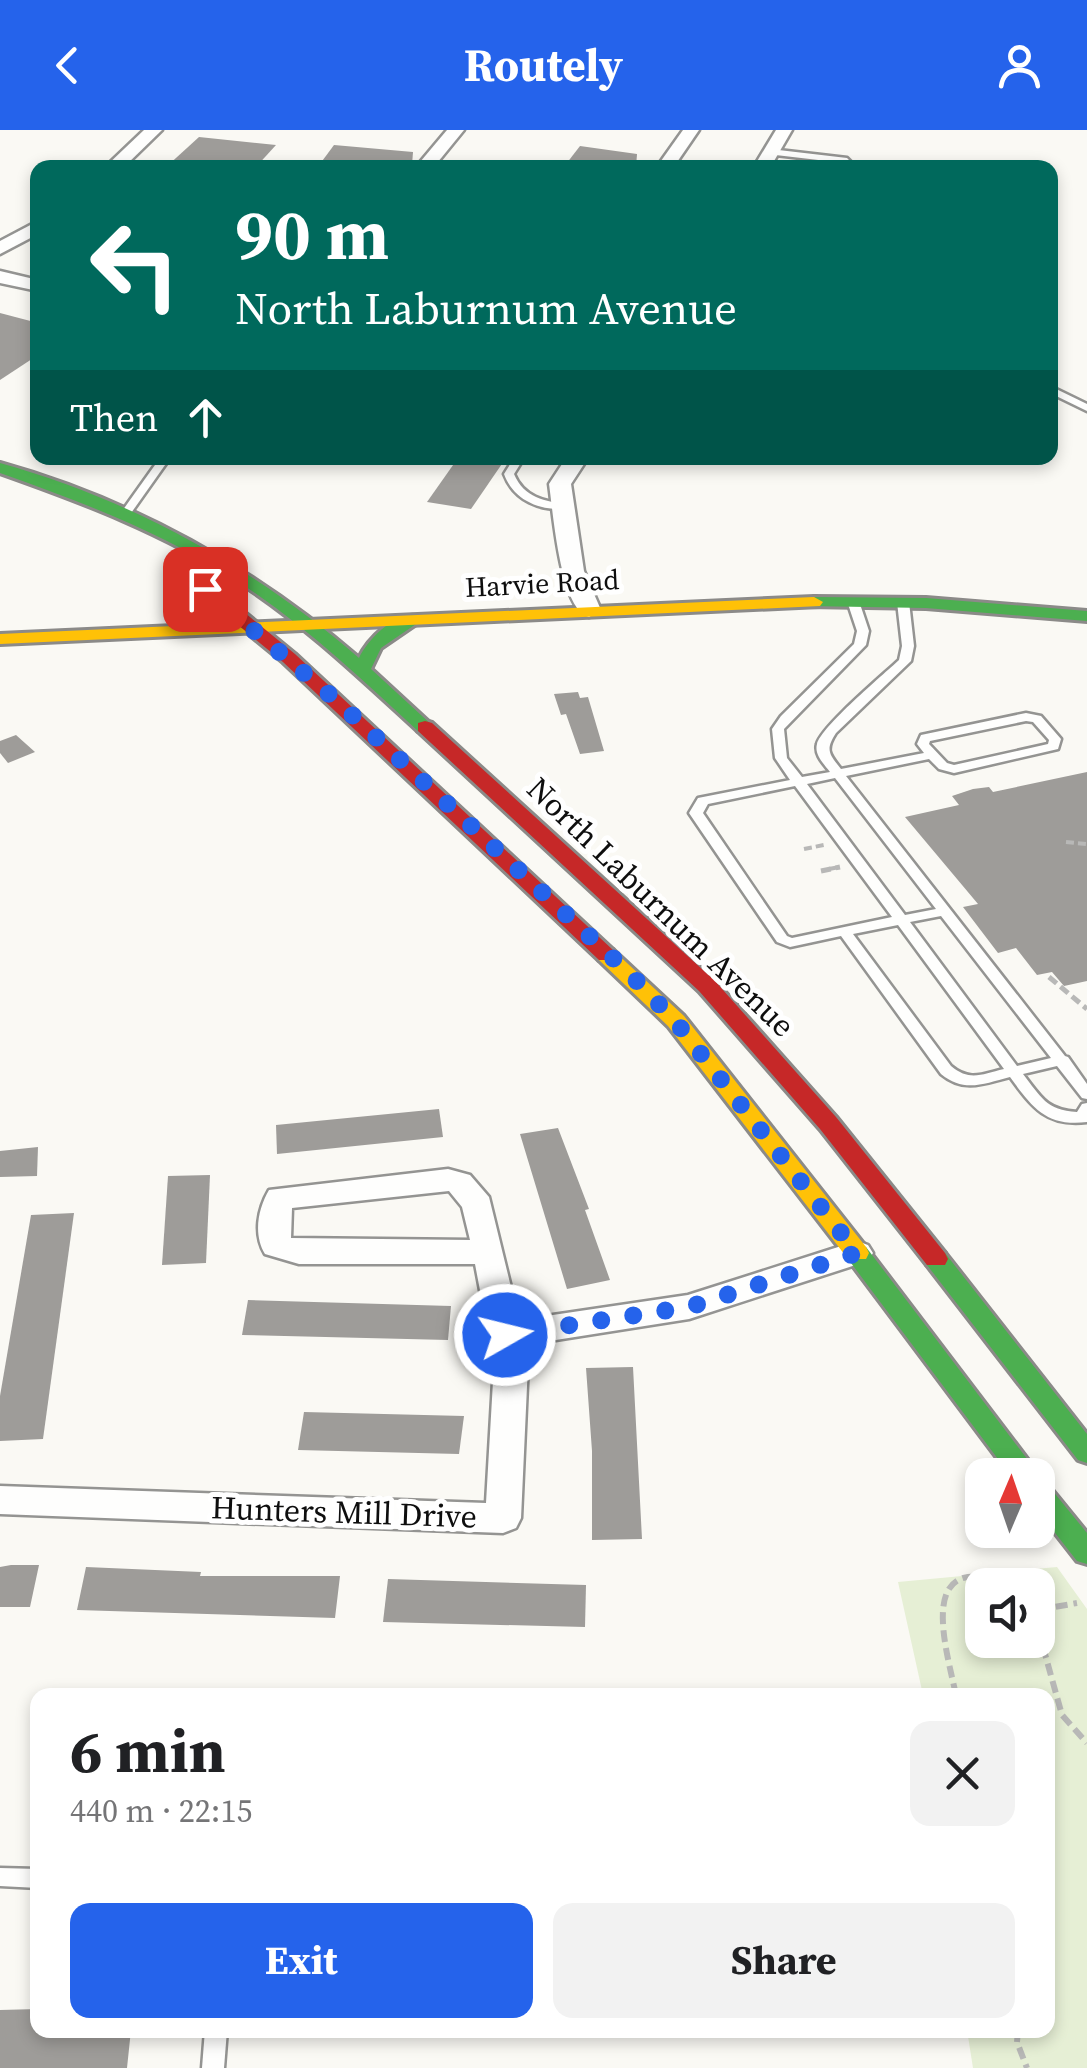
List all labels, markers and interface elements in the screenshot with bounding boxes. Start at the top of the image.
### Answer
text: Routely [464,34,623,96]
icon: back [40,38,95,93]
icon: person [992,38,1047,93]
text: 90 m [235,186,389,282]
icon: left [70,200,200,330]
text: North Laburnum Avenue [235,277,737,339]
icon: ahead [178,390,233,445]
text: Then [70,392,158,444]
pin [163,547,248,632]
street label: Harvie Road [464,560,620,606]
icon: arrive [178,562,233,617]
street label: North Laburnum Avenue [517,767,805,1047]
position arrow [453,1283,557,1387]
north arrow [965,1458,1055,1548]
map controls [965,1458,1055,1658]
street label: Hunters Mill Drive [210,1485,478,1539]
button: sound [965,1568,1055,1658]
text: 6 min [70,1710,226,1792]
button: close [910,1721,1015,1826]
text: 440 m · 22:15 [70,1789,252,1833]
button: Exit [70,1903,533,2018]
button: Share [553,1903,1015,2018]

